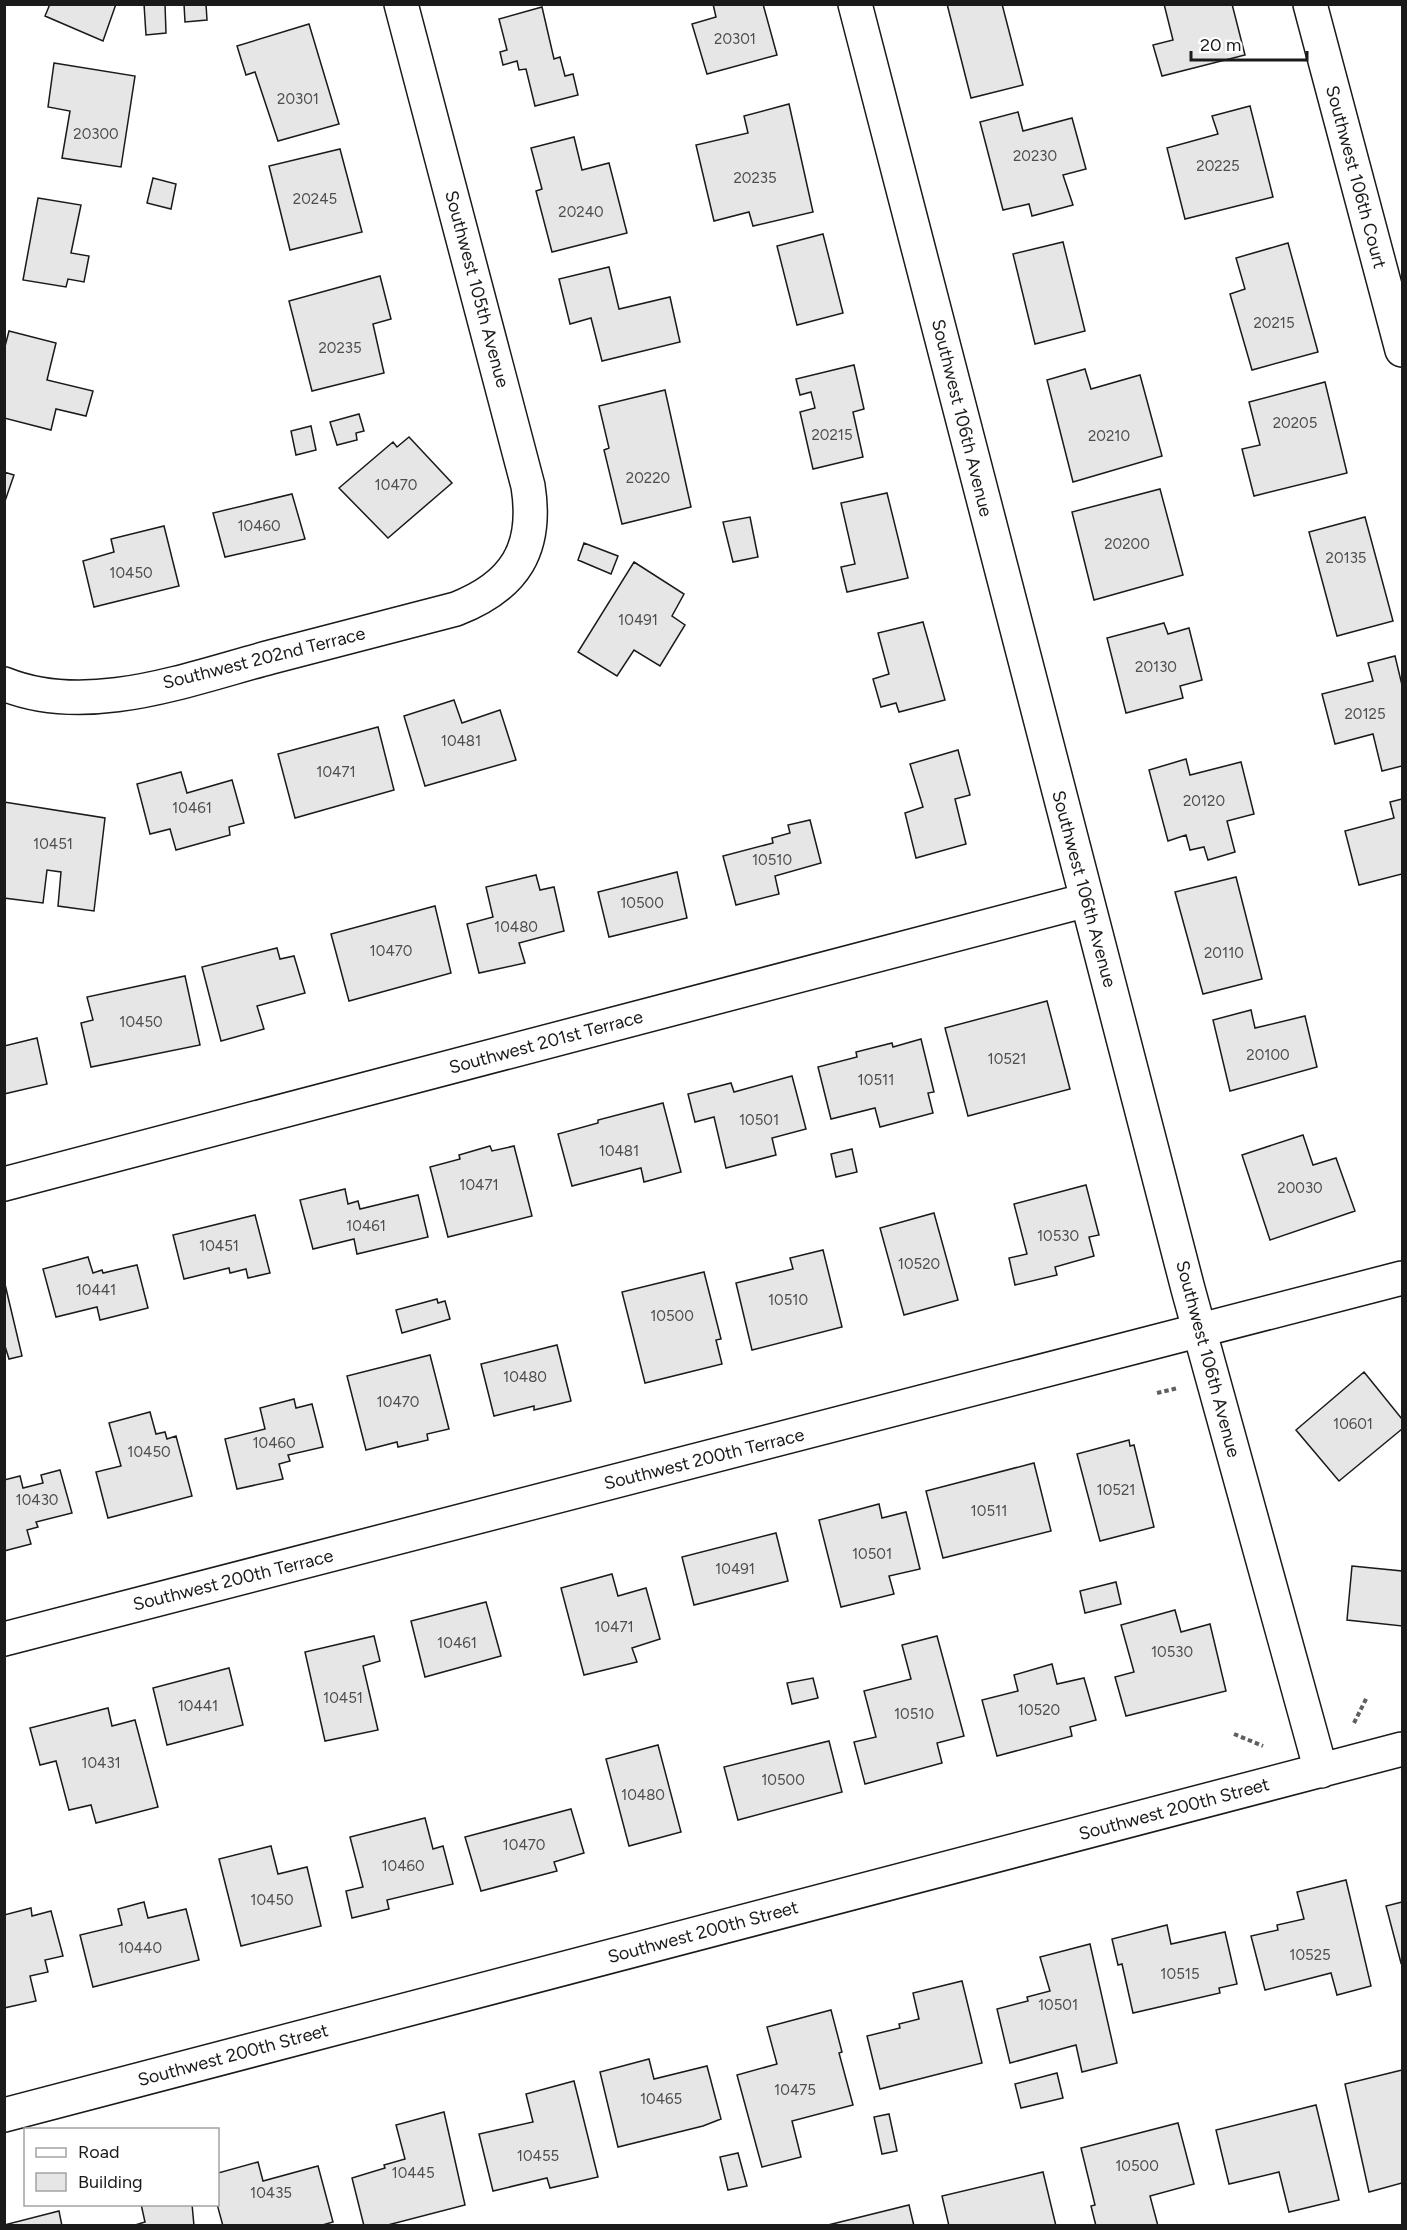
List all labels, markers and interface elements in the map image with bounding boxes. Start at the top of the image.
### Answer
scale bar [1191,24,1306,62]
house number: 20301 [714,30,756,48]
text: 20 m [1200,34,1241,56]
street label: Southwest 106th Court [1321,83,1391,271]
house number: 20301 [277,90,319,108]
house number: 20300 [73,125,119,143]
house number: 20230 [1013,147,1057,165]
house number: 20225 [1196,157,1240,175]
house number: 20235 [733,169,777,187]
street label: Southwest 105th Avenue [440,188,514,390]
house number: 20245 [293,190,337,208]
house number: 20240 [558,203,604,221]
house number: 20215 [1253,314,1295,332]
street label: Southwest 106th Avenue [927,317,997,519]
house number: 20235 [318,339,362,357]
house number: 20205 [1273,414,1317,432]
house number: 20215 [811,426,853,444]
house number: 20210 [1088,427,1130,445]
house number: 20220 [626,469,670,487]
house number: 10470 [375,476,417,494]
house number: 10460 [237,517,281,535]
house number: 20200 [1104,535,1150,553]
house number: 20135 [1326,549,1366,567]
house number: 10450 [109,564,153,582]
house number: 10491 [618,611,658,629]
street label: Southwest 202nd Terrace [160,622,368,694]
house number: 20130 [1135,658,1177,676]
house number: 20125 [1344,705,1386,723]
house number: 10481 [441,732,481,750]
house number: 10471 [316,763,356,781]
street label: Southwest 106th Avenue [1047,788,1121,990]
house number: 20120 [1183,792,1225,810]
house number: 10461 [172,799,212,817]
house number: 10451 [33,835,73,853]
house number: 10510 [752,851,792,869]
house number: 10500 [620,894,664,912]
house number: 10480 [494,918,538,936]
house number: 10470 [370,942,412,960]
house number: 20110 [1204,944,1244,962]
street label: Southwest 201st Terrace [447,1005,646,1078]
house number: 10450 [119,1013,163,1031]
house number: 20100 [1246,1046,1290,1064]
house number: 10521 [987,1050,1027,1068]
house number: 10511 [858,1071,894,1089]
house number: 10501 [739,1111,779,1129]
house number: 10481 [599,1142,639,1160]
house number: 10471 [459,1176,499,1194]
house number: 20030 [1277,1179,1323,1197]
house number: 10461 [346,1217,386,1235]
house number: 10530 [1037,1227,1079,1245]
house number: 10451 [199,1237,239,1255]
house number: 10520 [898,1255,940,1273]
street label: Southwest 106th Avenue [1171,1258,1245,1460]
house number: 10441 [76,1281,116,1299]
house number: 10510 [768,1291,808,1309]
house number: 10500 [650,1307,694,1325]
house number: 10480 [503,1368,547,1386]
house number: 10470 [377,1393,419,1411]
house number: 10601 [1333,1415,1373,1433]
street label: Southwest 200th Terrace [602,1423,807,1495]
house number: 10460 [252,1434,296,1452]
house number: 10450 [127,1443,171,1461]
house number: 10521 [1096,1481,1136,1499]
house number: 10430 [16,1491,58,1509]
house number: 10511 [971,1502,1007,1520]
street label: Southwest 200th Terrace [131,1544,336,1616]
house number: 10501 [852,1545,892,1563]
house number: 10491 [715,1560,755,1578]
house number: 10471 [594,1618,634,1636]
house number: 10461 [437,1634,477,1652]
house number: 10530 [1151,1643,1193,1661]
house number: 10451 [323,1689,363,1707]
house number: 10441 [178,1697,218,1715]
house number: 10520 [1018,1701,1060,1719]
house number: 10510 [894,1705,934,1723]
house number: 10431 [81,1754,121,1772]
house number: 10500 [761,1771,805,1789]
street label: Southwest 200th Street [1076,1773,1272,1845]
house number: 10480 [621,1786,665,1804]
house number: 10470 [503,1836,545,1854]
house number: 10460 [381,1857,425,1875]
house number: 10450 [250,1891,294,1909]
street label: Southwest 200th Street [605,1896,801,1968]
house number: 10440 [118,1939,162,1957]
house number: 10525 [1289,1946,1331,1964]
house number: 10515 [1160,1965,1200,1983]
house number: 10501 [1038,1996,1078,2014]
street label: Southwest 200th Street [135,2019,331,2091]
house number: 10475 [774,2081,816,2099]
house number: 10465 [640,2090,682,2108]
legend [24,2128,219,2206]
text: Road [78,2141,119,2163]
house number: 10455 [517,2147,559,2165]
house number: 10500 [1115,2157,1159,2175]
house number: 10445 [391,2164,435,2182]
text: Building [78,2171,143,2193]
house number: 10435 [250,2184,292,2202]

